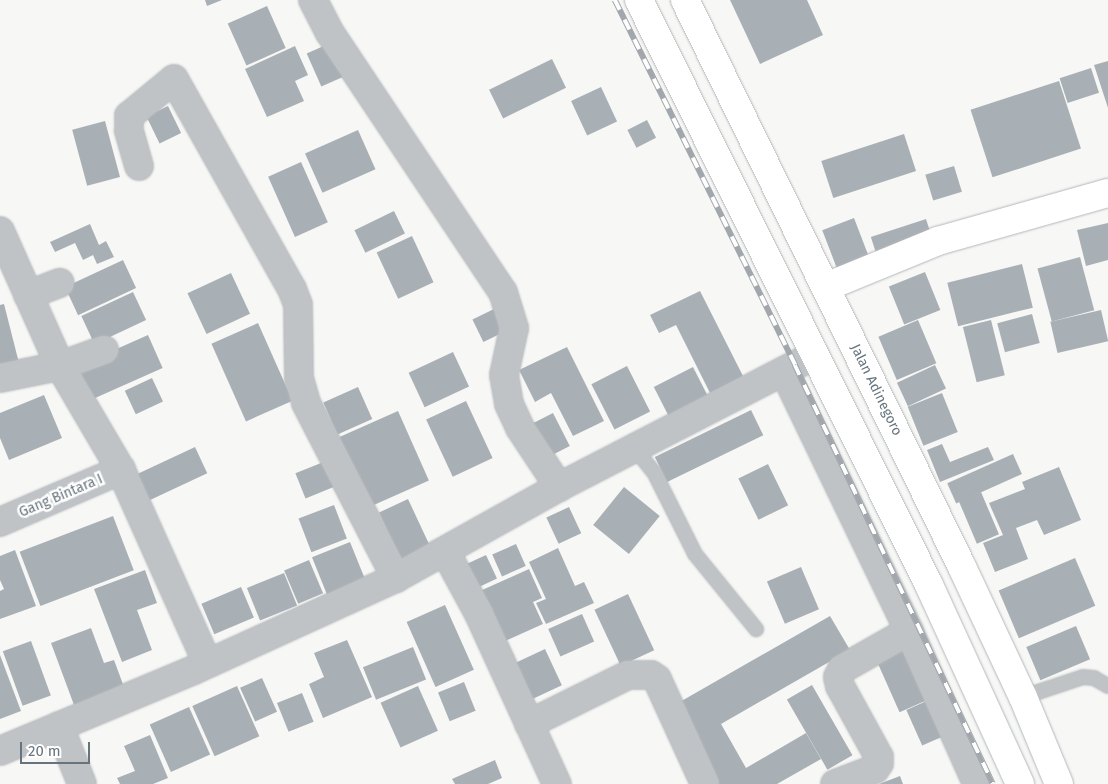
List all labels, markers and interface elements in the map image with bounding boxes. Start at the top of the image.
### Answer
street label: Jalan Adinegoro [847,341,905,439]
street label: Gang Bintara I [17,471,105,521]
scale bar [22,732,92,764]
text: 20 m [28,742,61,760]

